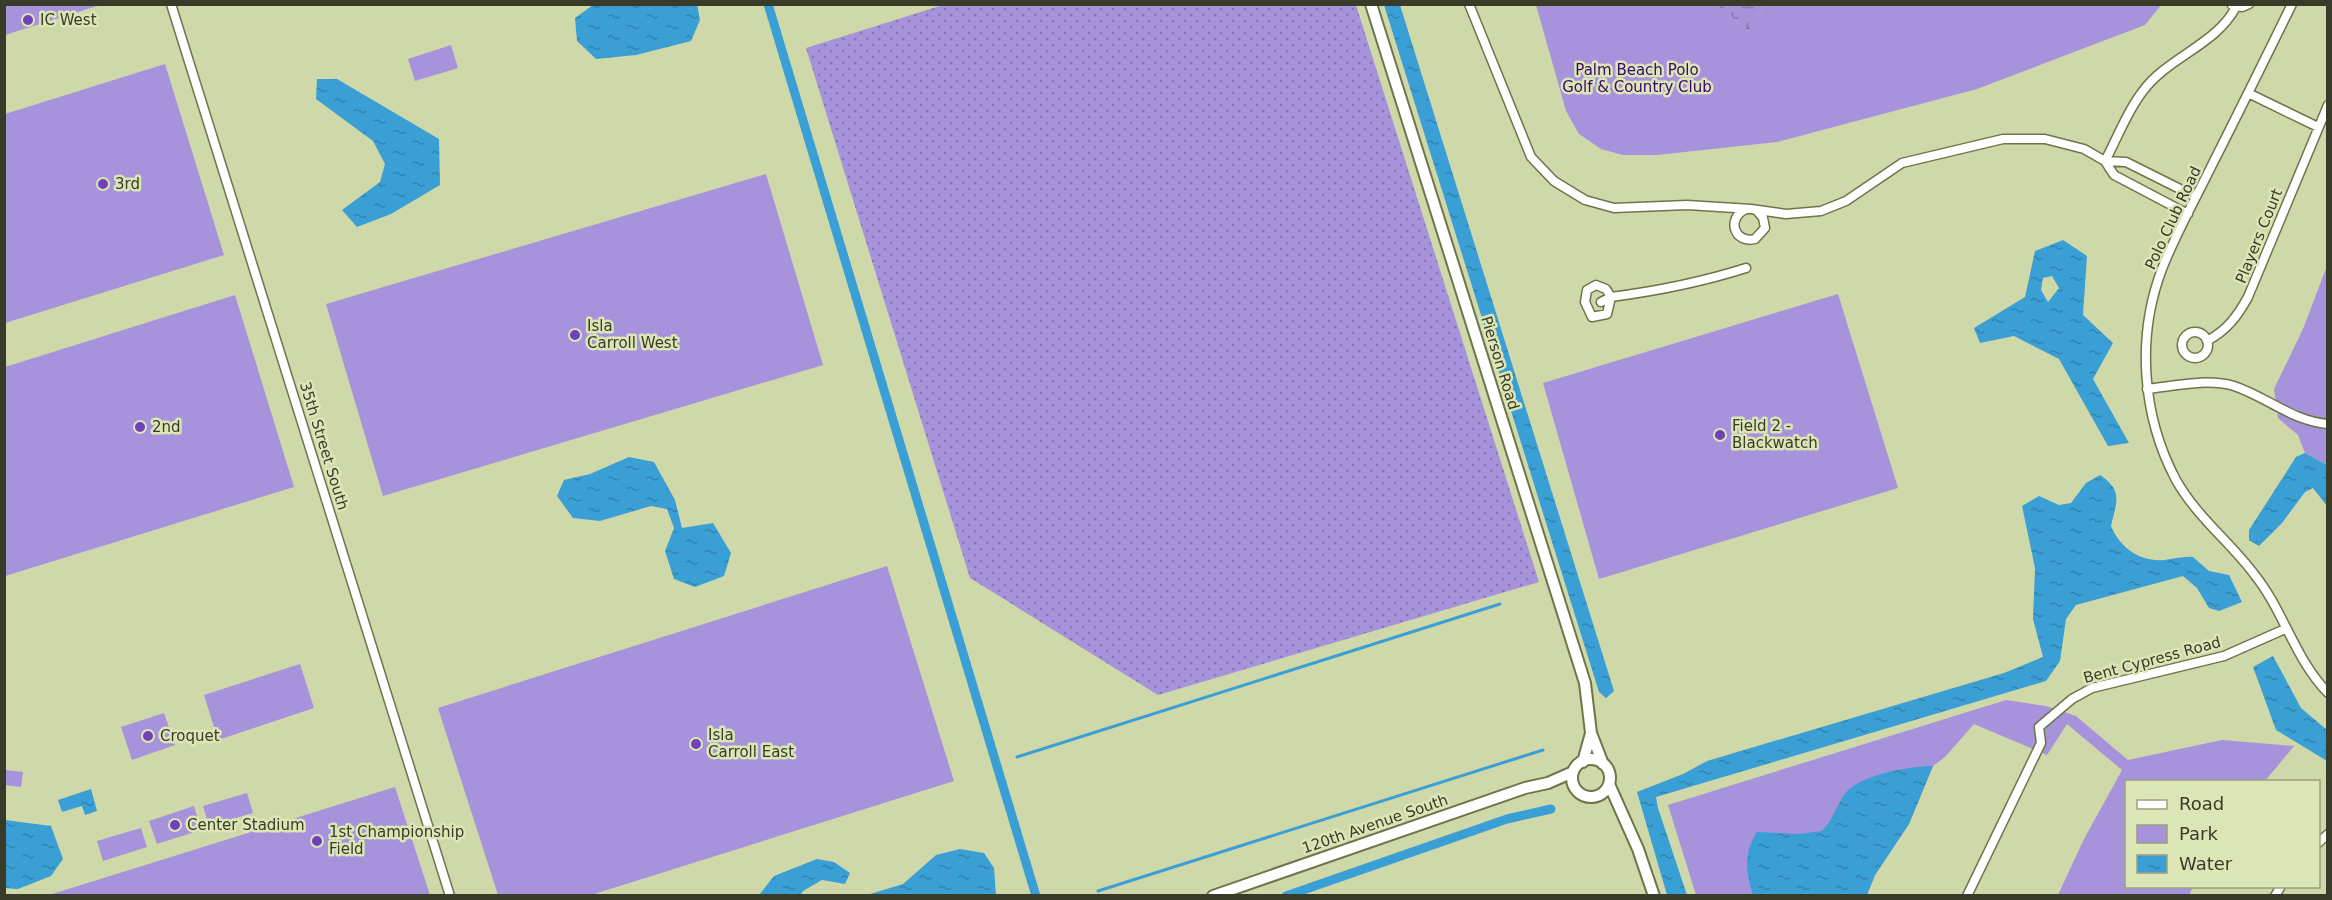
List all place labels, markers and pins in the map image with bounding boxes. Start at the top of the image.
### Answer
place label: IC West [40,11,97,29]
marker: IC West [21,13,35,27]
place label: 3rd [115,175,140,193]
marker: 3rd [96,177,110,191]
place label: Isla Carroll West [587,317,678,352]
marker: Isla Carroll West [568,328,582,342]
place label: Field 2 - Blackwatch [1732,417,1818,452]
place label: 2nd [152,418,181,436]
marker: 2nd [133,420,147,434]
marker: Field 2 - Blackwatch [1713,428,1727,442]
place label: Isla Carroll East [708,726,794,761]
place label: Croquet [160,727,220,745]
marker: Croquet [141,729,155,743]
marker: Isla Carroll East [689,737,703,751]
place label: Center Stadium [187,816,305,834]
marker: Center Stadium [168,818,182,832]
place label: 1st Championship Field [329,823,464,858]
marker: 1st Championship Field [310,834,324,848]

